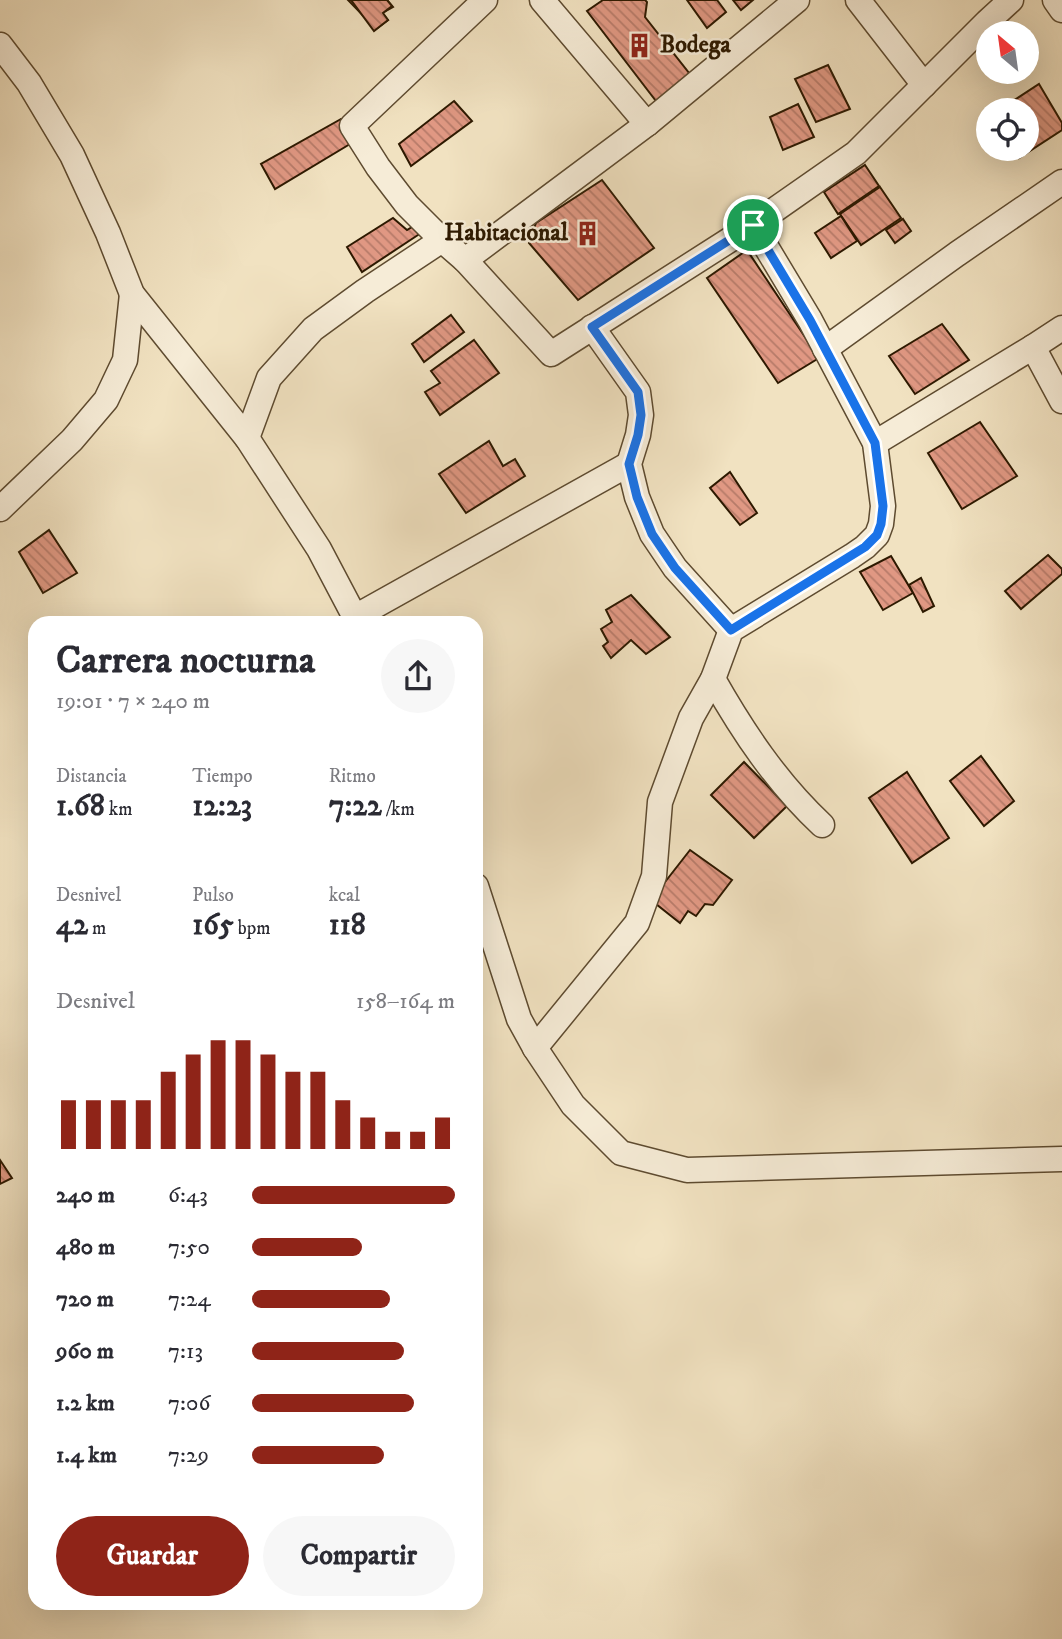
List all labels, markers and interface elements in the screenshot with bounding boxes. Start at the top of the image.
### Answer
north arrow [976,21,1040,84]
map controls [976,21,1039,161]
place label: Bodega [660,30,731,60]
building icon: Bodega [626,31,654,59]
button: locate [976,98,1039,161]
pin [723,195,783,255]
icon: arrive [734,206,772,244]
place label: Habitacional [444,218,569,248]
building icon: Habitacional [574,219,602,247]
text: Carrera nocturna [56,637,315,685]
button: share [381,639,455,713]
text: 19:01 · 7 × 240 m [56,687,210,716]
text: Distancia [56,765,127,788]
text: Tiempo [192,765,252,788]
text: Ritmo [329,765,376,788]
text: 1.68 [56,788,105,825]
text: 12:23 [192,788,252,825]
text: 7:22 [329,788,382,825]
text: km [105,798,133,821]
text: /km [382,798,415,821]
text: Desnivel [56,884,121,907]
text: Pulso [192,884,234,907]
text: kcal [329,884,360,907]
text: 42 [56,907,88,944]
text: 165 [192,907,234,944]
text: 118 [329,907,366,944]
text: m [88,917,106,940]
text: bpm [234,917,271,940]
text: Desnivel [56,987,135,1016]
text: 158–164 m [356,987,455,1016]
text: 240 m [56,1181,115,1210]
text: 6:43 [168,1181,208,1210]
text: 480 m [56,1233,115,1262]
text: 7:50 [168,1233,210,1262]
text: 720 m [56,1285,114,1314]
text: 7:24 [168,1285,211,1314]
text: 960 m [56,1337,114,1366]
text: 7:13 [168,1337,203,1366]
text: 1.2 km [56,1389,115,1418]
text: 7:06 [168,1389,210,1418]
text: 1.4 km [56,1441,117,1470]
text: 7:29 [168,1441,209,1470]
button: Guardar [56,1516,249,1596]
button: Compartir [263,1516,455,1596]

